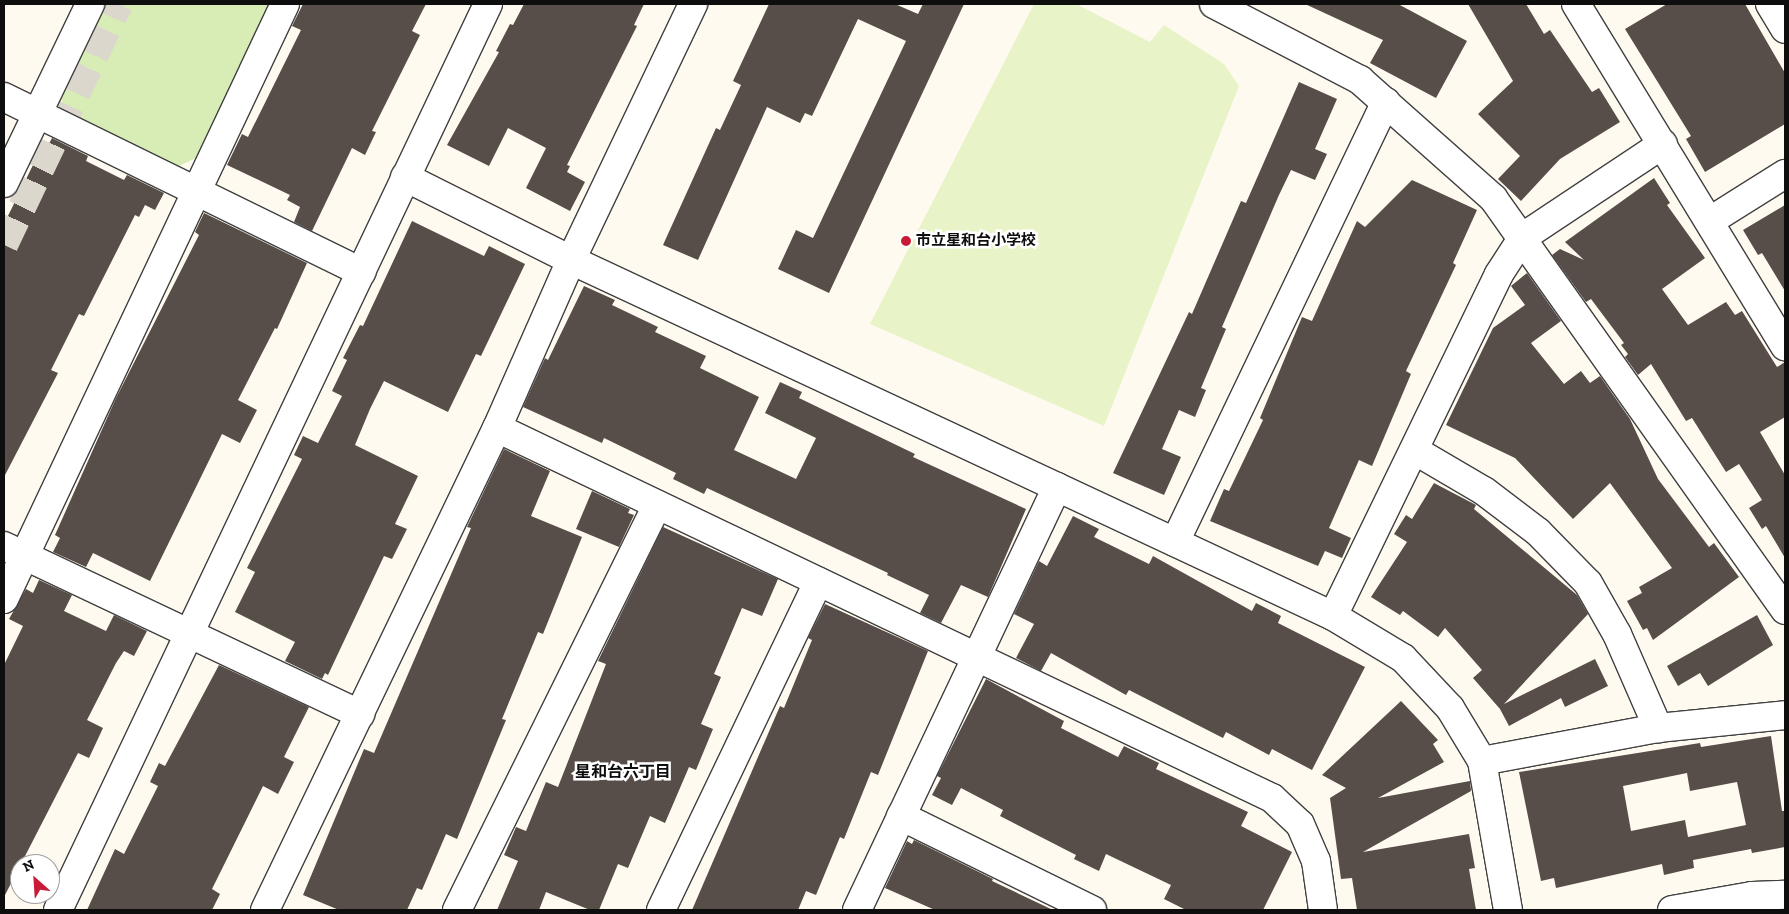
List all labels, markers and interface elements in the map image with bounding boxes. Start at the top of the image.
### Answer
place label: 市立星和台小学校 [916,232,1036,250]
marker: 市立星和台小学校 [900,235,912,247]
district label: 星和台六丁目 [575,762,671,782]
north arrow [10,854,60,904]
text: N [20,856,37,876]

